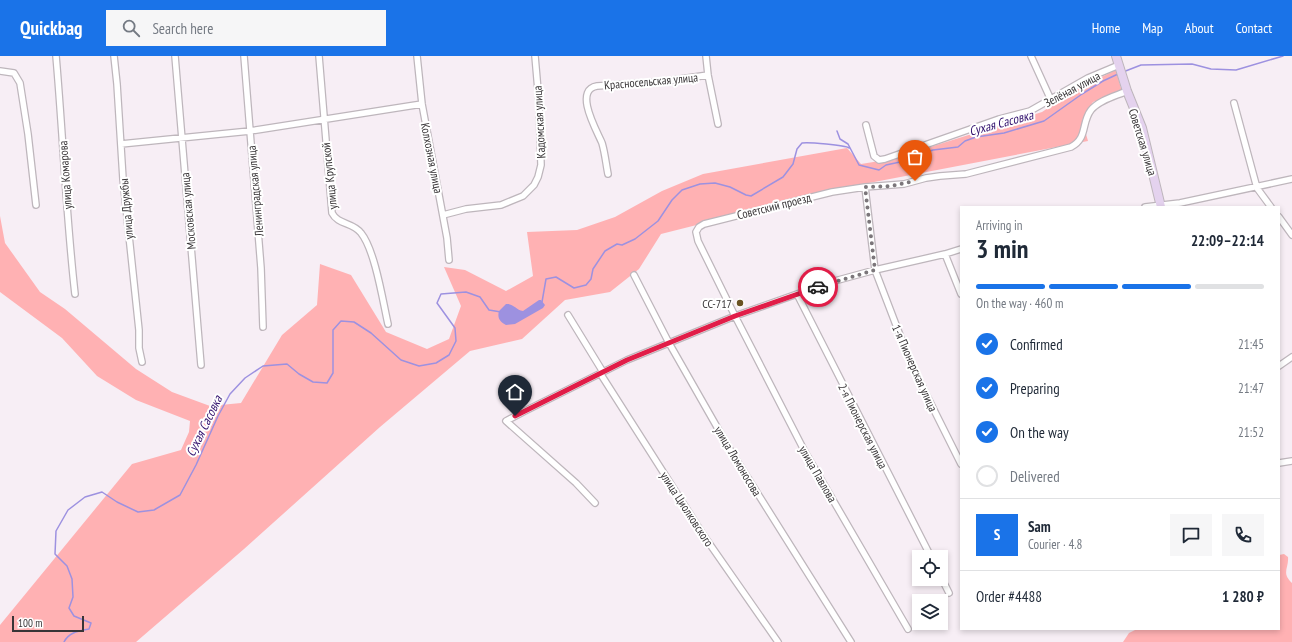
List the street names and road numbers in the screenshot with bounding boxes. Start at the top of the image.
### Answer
street label: Зелёная улица [1041,68,1103,110]
street label: Красносельская улица [603,69,699,93]
street label: Кадомская улица [530,85,548,159]
street label: Советская улица [1126,107,1160,178]
street label: Колхозная улица [418,122,446,195]
street label: улица Комарова [55,140,75,210]
street label: улица Крупской [318,142,340,210]
street label: Ленинградская улица [244,145,267,238]
street label: Московская улица [177,172,199,250]
street label: улица Дружбы [116,178,136,240]
street label: Советский проезд [735,189,813,222]
street label: 1-я Пионерская улица [889,322,941,414]
street label: 2-я Пионерская улица [835,381,891,471]
street label: улица Ломоносова [711,423,765,499]
street label: улица Павлова [796,443,840,505]
street label: улица Циолковского [657,469,717,549]

